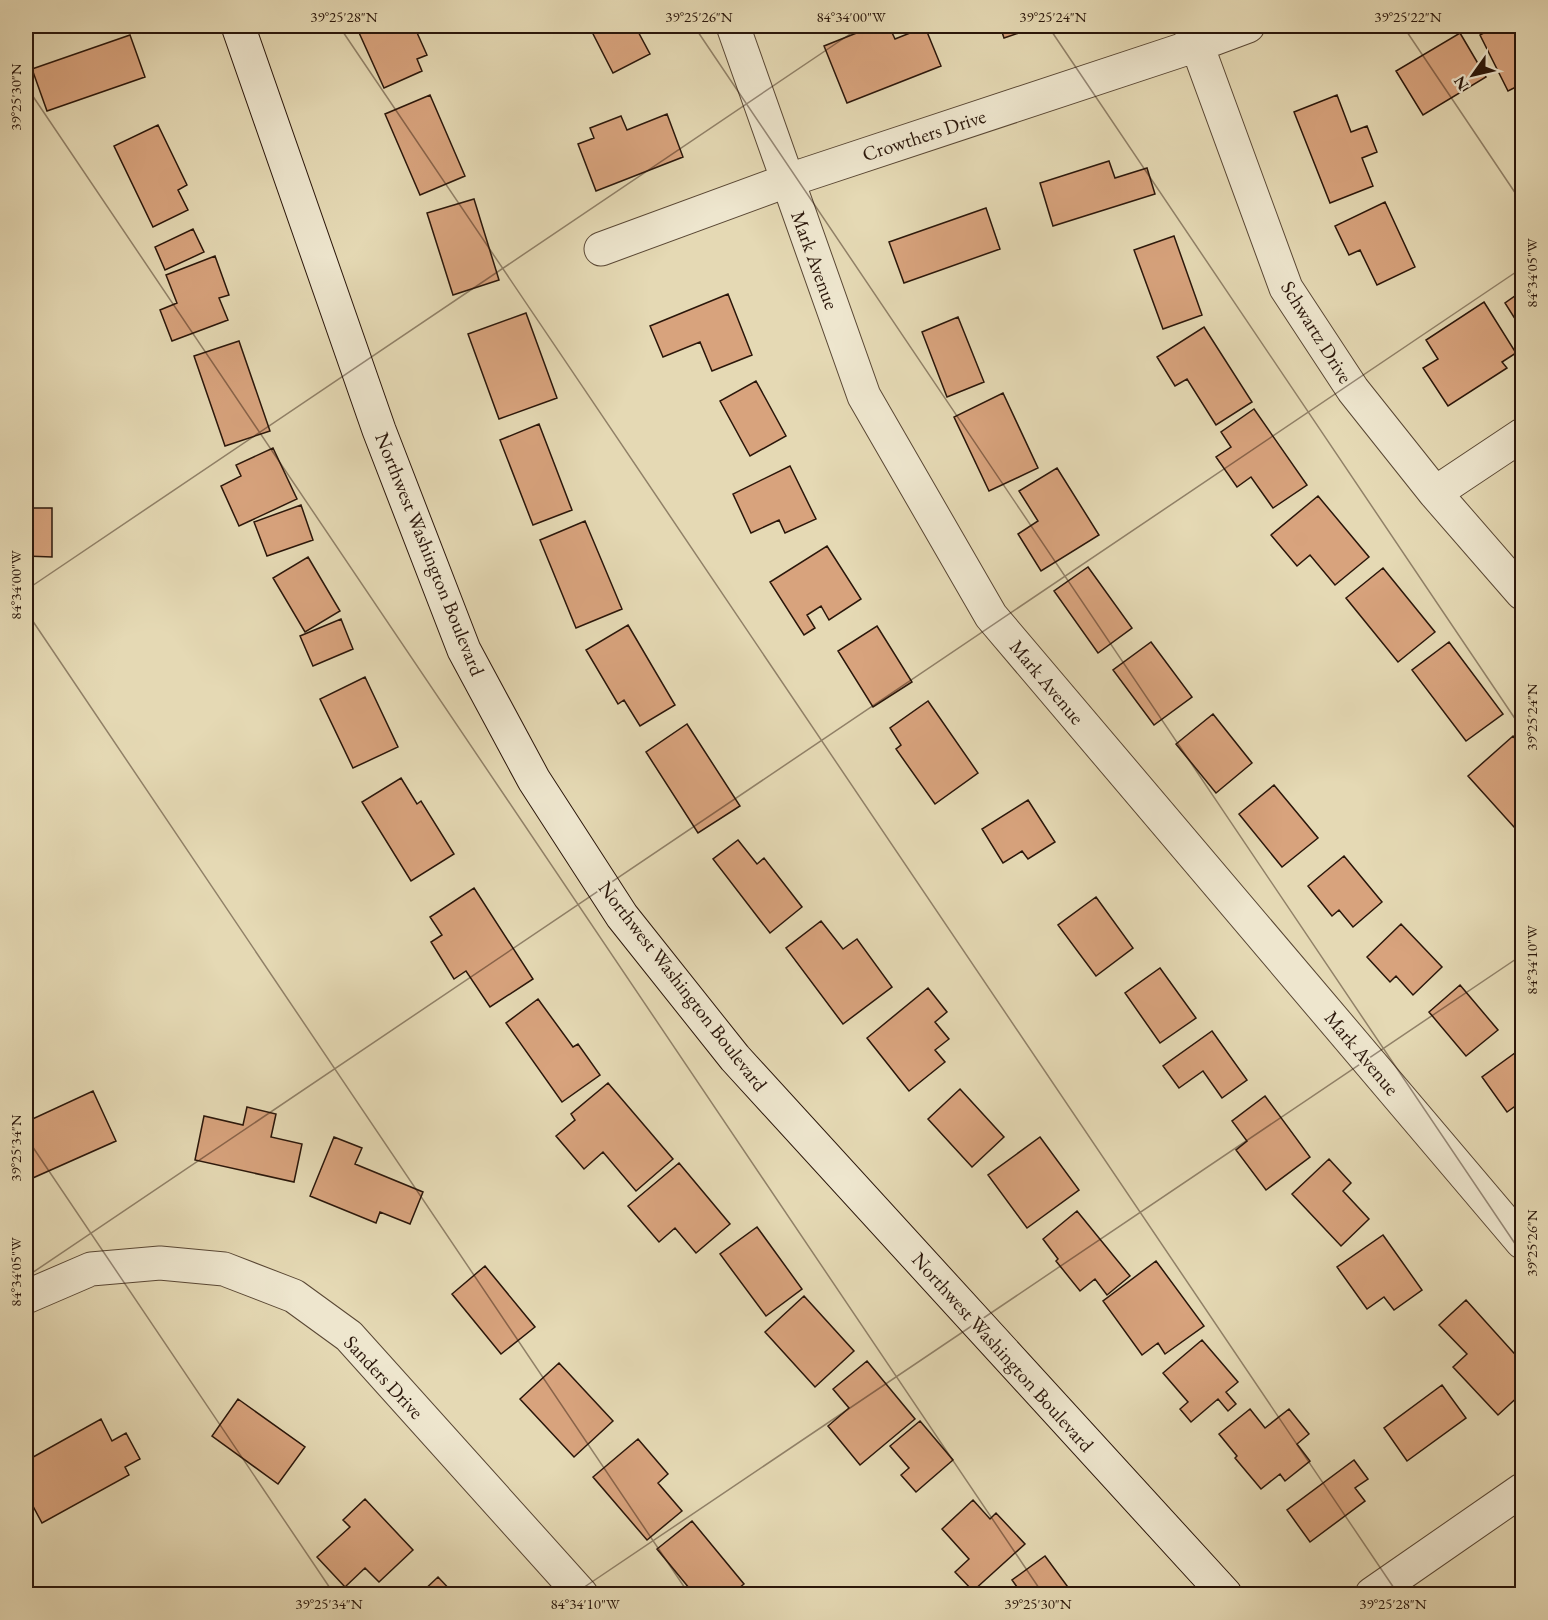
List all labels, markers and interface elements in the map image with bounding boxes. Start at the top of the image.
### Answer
text: 39°25'28"N [310,7,378,26]
text: 39°25'26"N [665,7,733,26]
text: 84°34'00"W [816,7,886,26]
text: 39°25'24"N [1019,7,1087,26]
text: 39°25'22"N [1374,7,1442,26]
north arrow [1443,45,1503,105]
text: 39°25'30"N [6,63,25,131]
text: N [1449,72,1473,94]
street label: Crowthers Drive [859,103,989,167]
street label: Mark Avenue [785,207,845,313]
text: 84°34'05"W [1522,238,1541,308]
street label: Schwartz Drive [1275,276,1359,388]
street label: Northwest Washington Boulevard [369,428,491,680]
text: 84°34'00"W [6,550,25,620]
street label: Mark Avenue [1004,634,1090,730]
text: 39°25'24"N [1522,683,1541,751]
street label: Northwest Washington Boulevard [593,875,774,1097]
text: 84°34'10"W [1522,925,1541,995]
street label: Mark Avenue [1319,1005,1405,1101]
text: 39°25'34"N [6,1114,25,1182]
text: 39°25'26"N [1522,1209,1541,1277]
text: 84°34'05"W [6,1237,25,1307]
street label: Northwest Washington Boulevard [906,1247,1100,1458]
street label: Sanders Drive [338,1330,430,1425]
text: 39°25'34"N [295,1594,363,1613]
text: 84°34'10"W [550,1594,620,1613]
text: 39°25'30"N [1004,1594,1072,1613]
text: 39°25'28"N [1359,1594,1427,1613]

